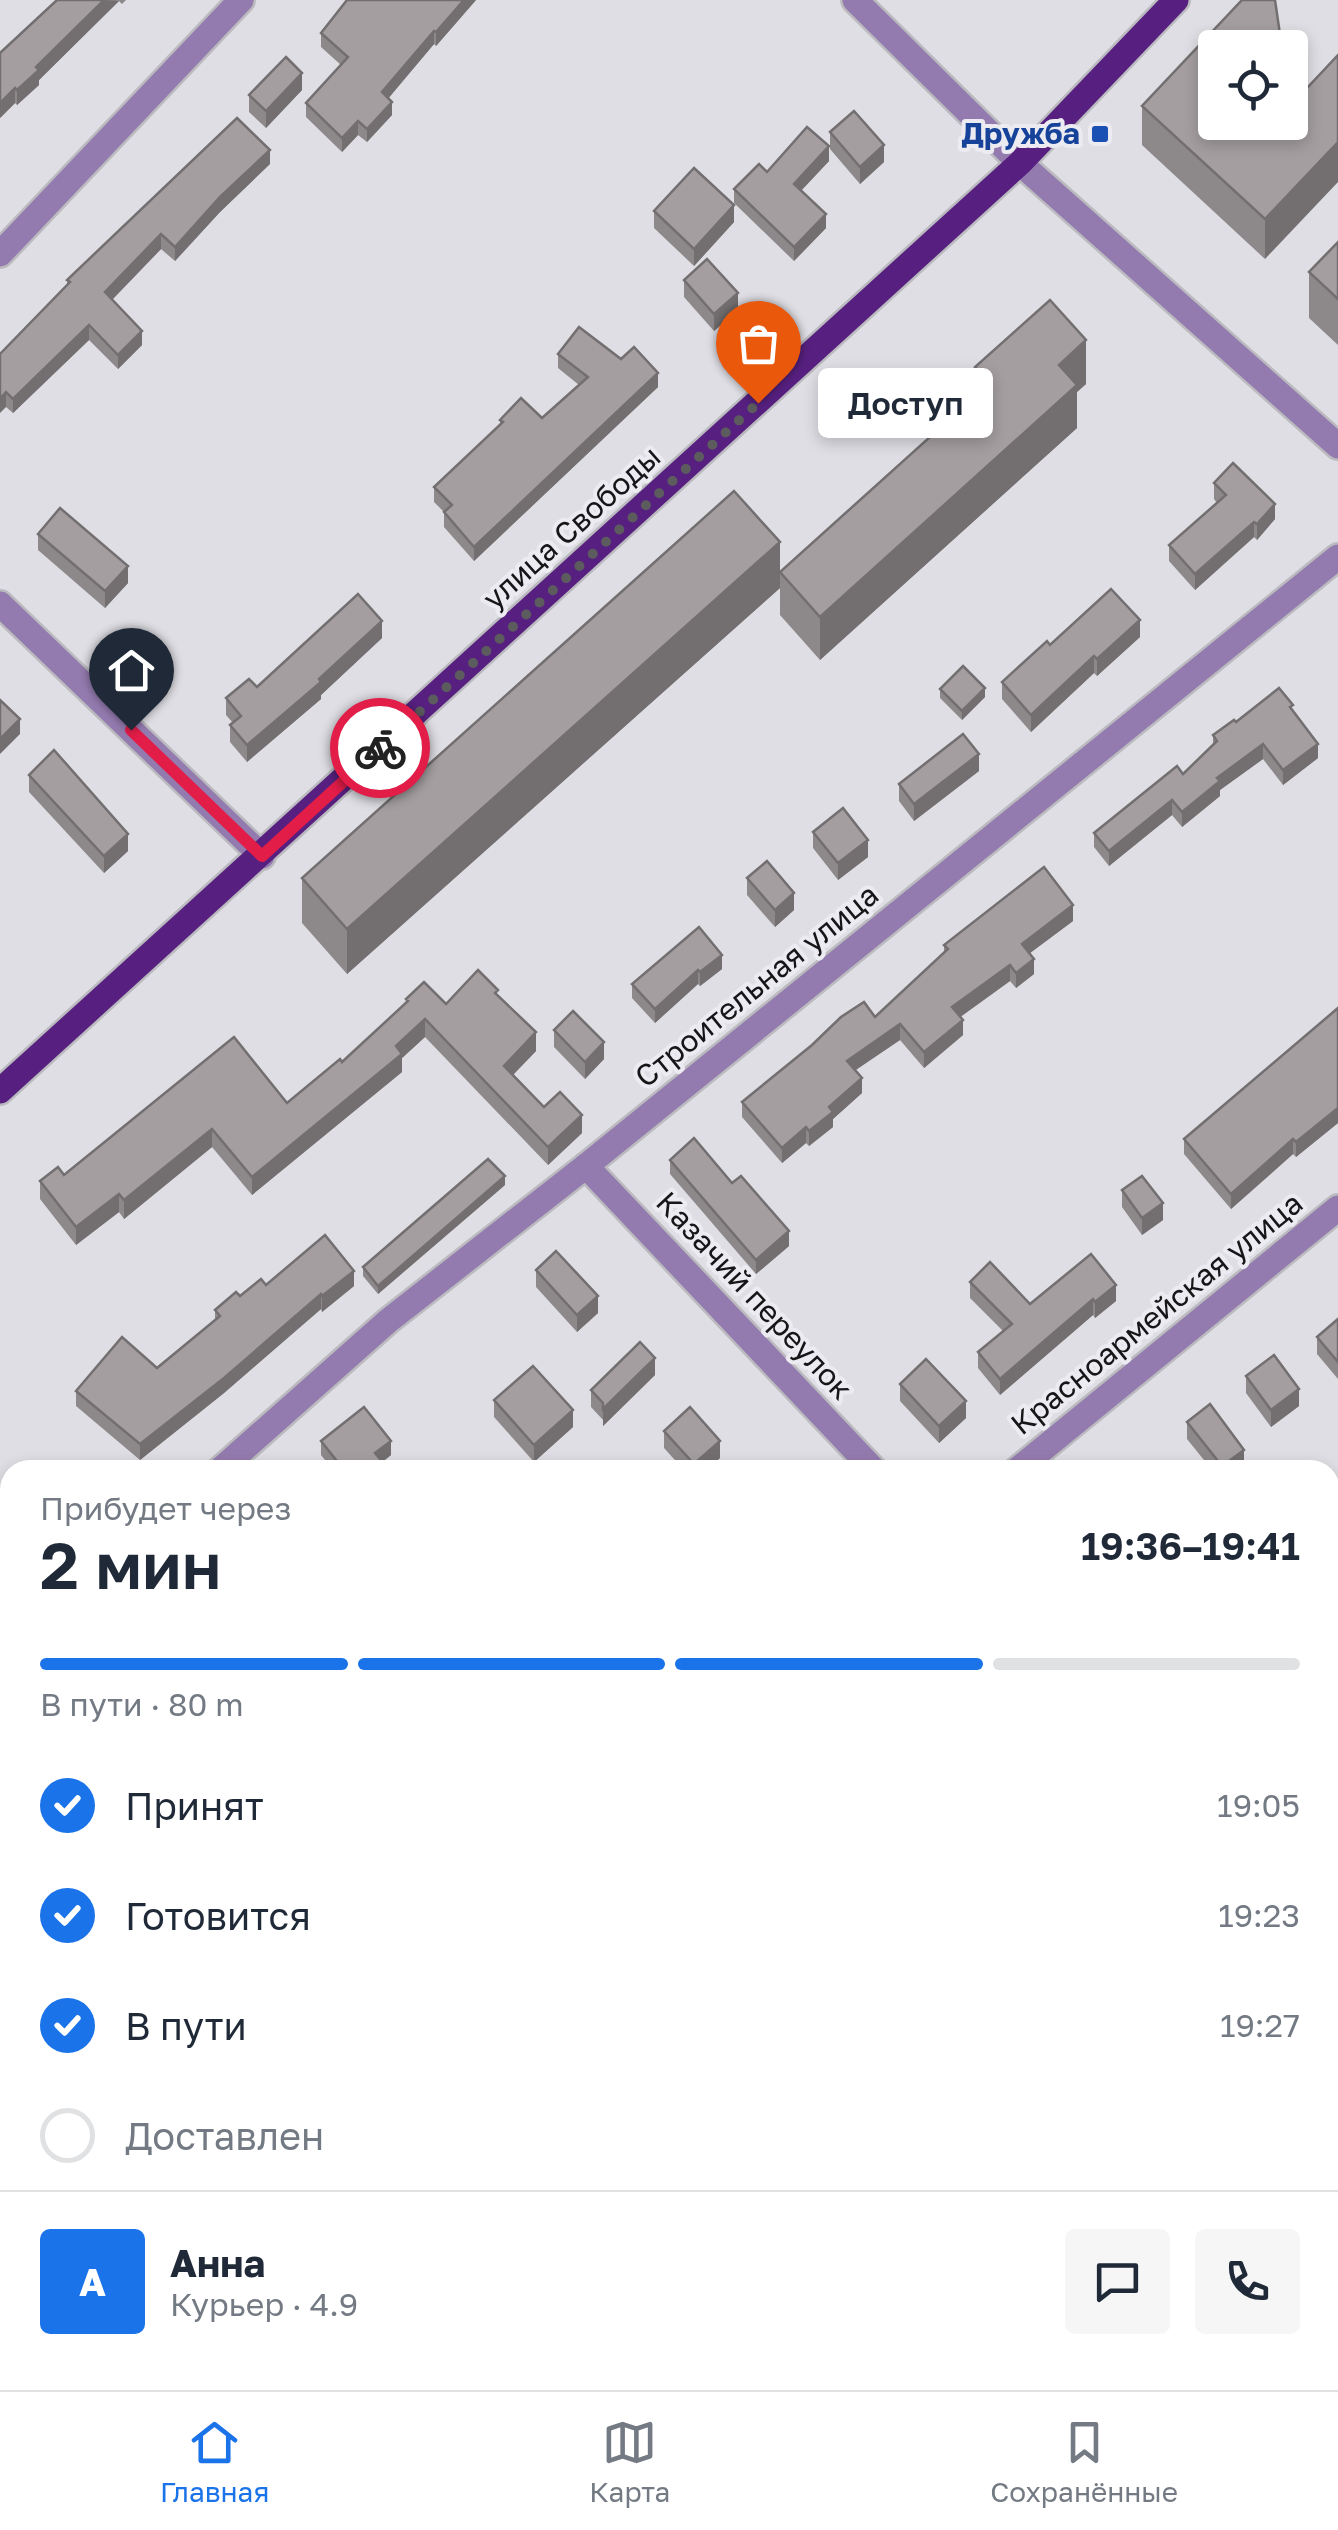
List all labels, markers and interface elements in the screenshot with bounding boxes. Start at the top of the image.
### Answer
map controls [1198,30,1308,140]
button: locate [1198,30,1308,140]
place label: Дружба [962,115,1080,151]
marker: Дружба [1089,123,1111,145]
pin [716,301,801,404]
icon: bag [731,316,786,371]
callout: Доступ [818,368,993,438]
text: Доступ [848,384,963,422]
street label: улица Свободы [475,438,667,616]
pin [89,628,174,731]
icon: home [104,643,159,698]
courier [330,698,430,798]
icon: bike [353,721,408,776]
street label: Строительная улица [628,876,885,1094]
street label: Казачий переулок [649,1184,860,1407]
street label: Красноармейская улица [1003,1185,1309,1442]
text: Прибудет через [40,1489,291,1527]
text: 19:36–19:41 [1081,1523,1300,1568]
text: 2 мин [40,1525,221,1603]
text: В пути · 80 m [40,1685,244,1723]
icon: check [40,1778,95,1833]
text: Принят [125,1783,264,1828]
text: 19:05 [1217,1786,1300,1824]
icon: check [40,1888,95,1943]
text: Готовится [125,1893,311,1938]
text: 19:23 [1218,1896,1300,1934]
icon: check [40,1998,95,2053]
text: В пути [125,2003,247,2048]
text: 19:27 [1220,2006,1300,2044]
text: Доставлен [125,2113,324,2158]
button: chat [1065,2229,1170,2334]
button: phone [1195,2229,1300,2334]
text: Анна [170,2240,265,2285]
text: А [79,2259,106,2304]
text: Курьер · 4.9 [170,2285,358,2323]
tab: Главная [160,2415,269,2508]
tab: Карта [589,2415,670,2508]
tab: Сохранённые [990,2415,1178,2508]

